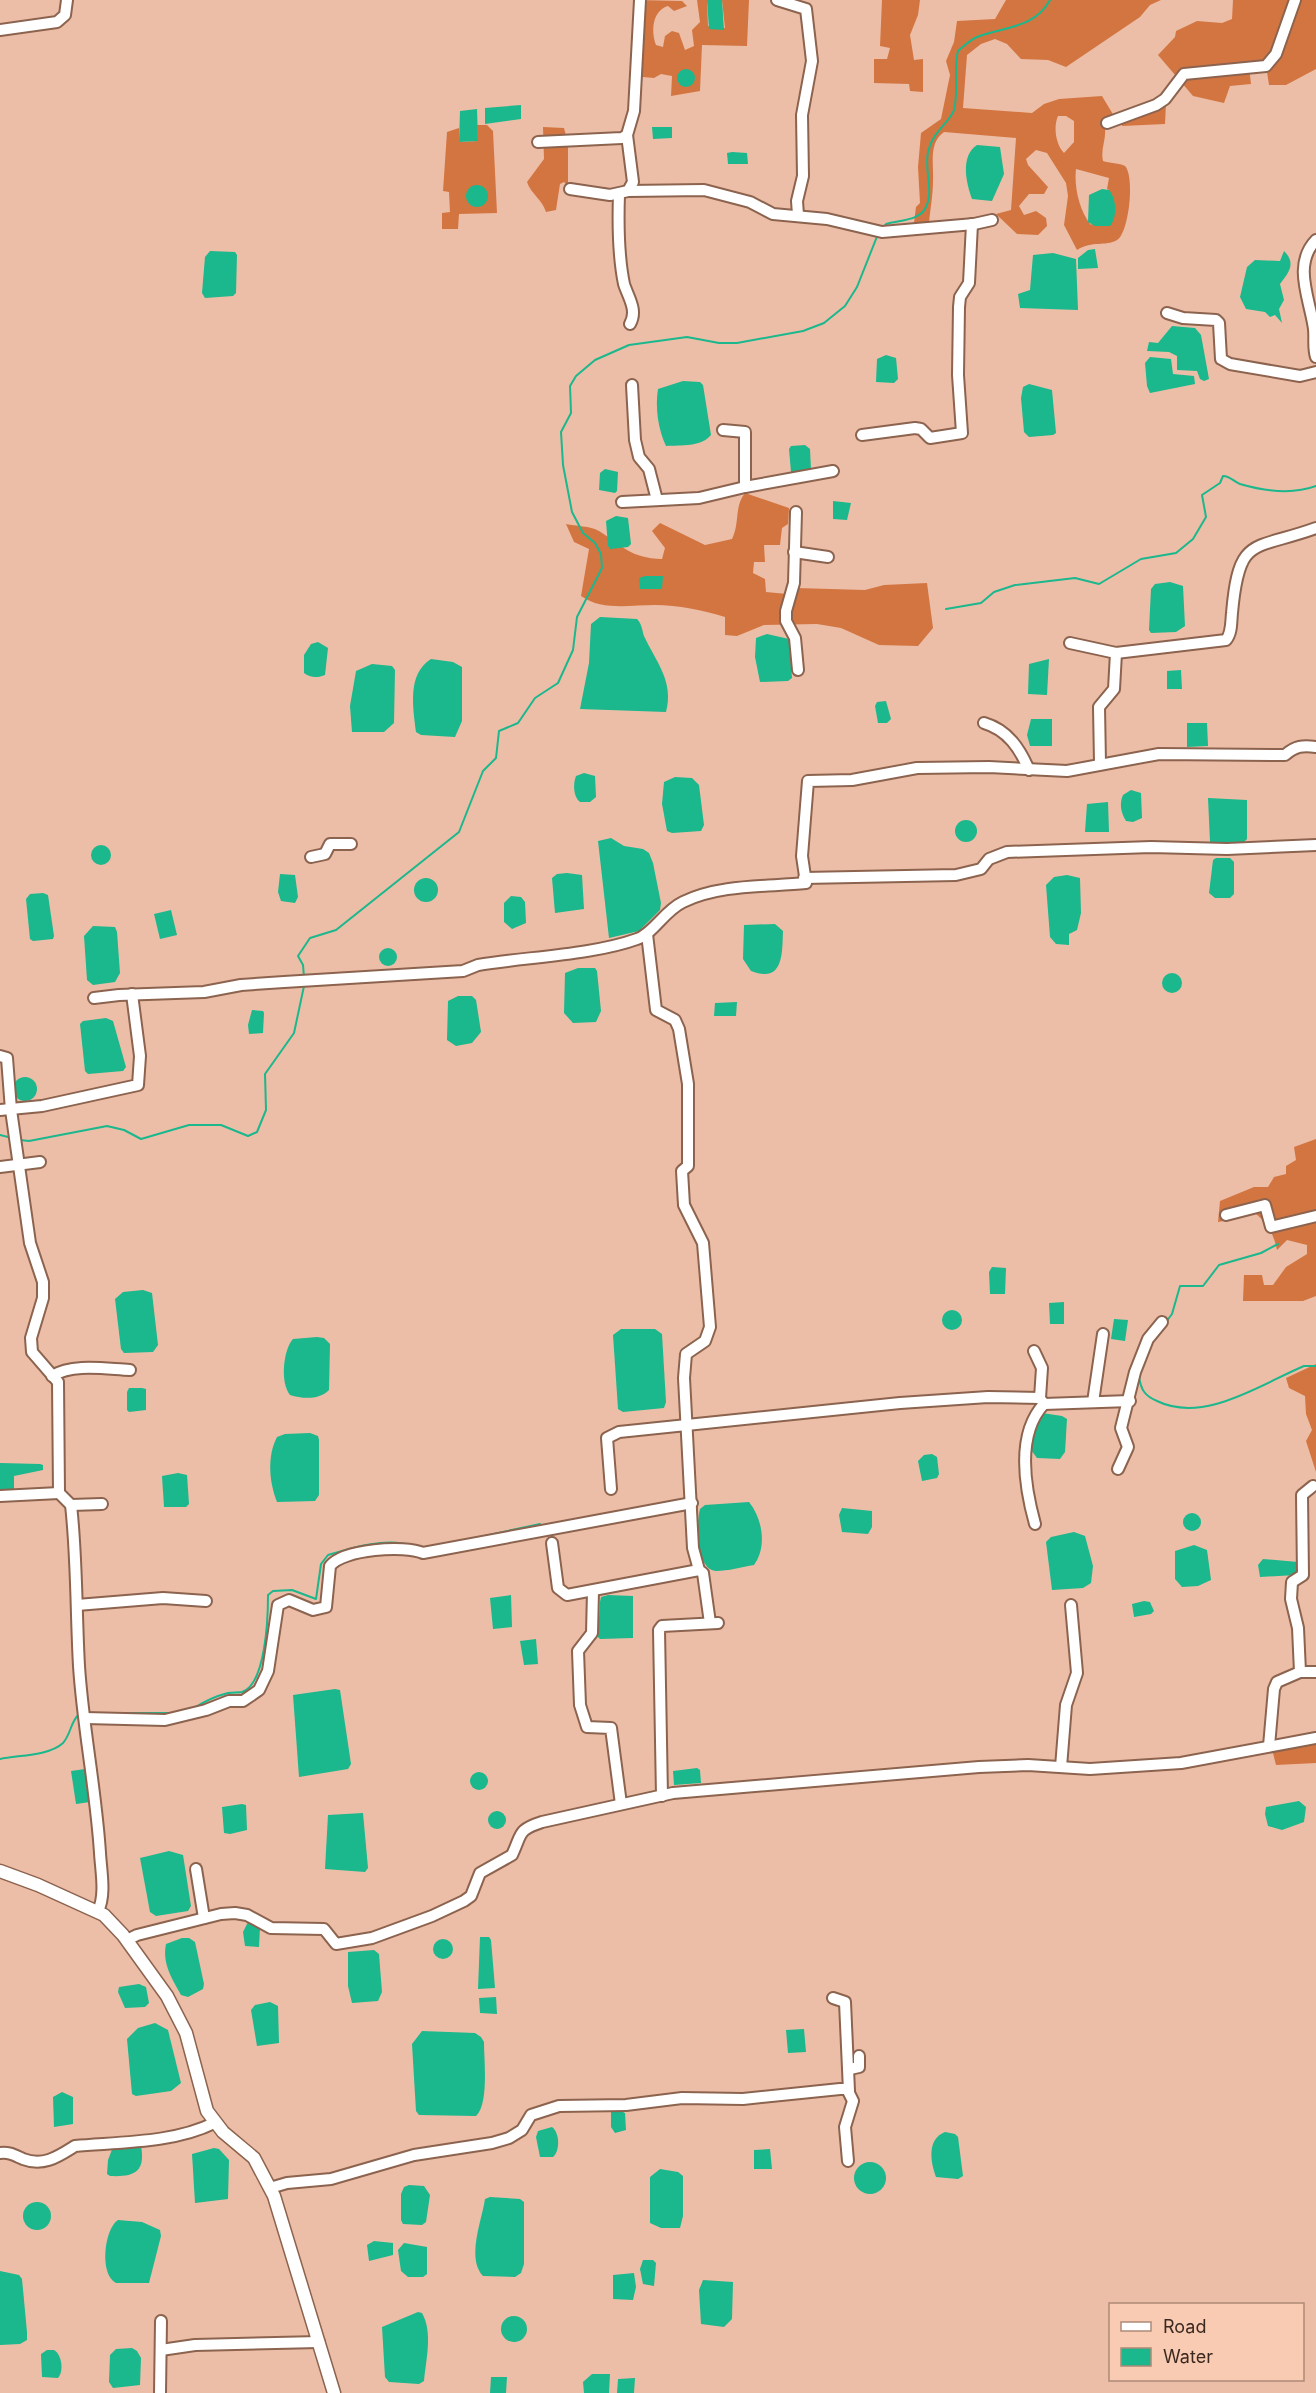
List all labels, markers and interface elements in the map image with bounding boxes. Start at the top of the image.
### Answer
legend [1109,2303,1304,2381]
text: Road [1163,2316,1206,2337]
text: Water [1163,2346,1213,2367]

